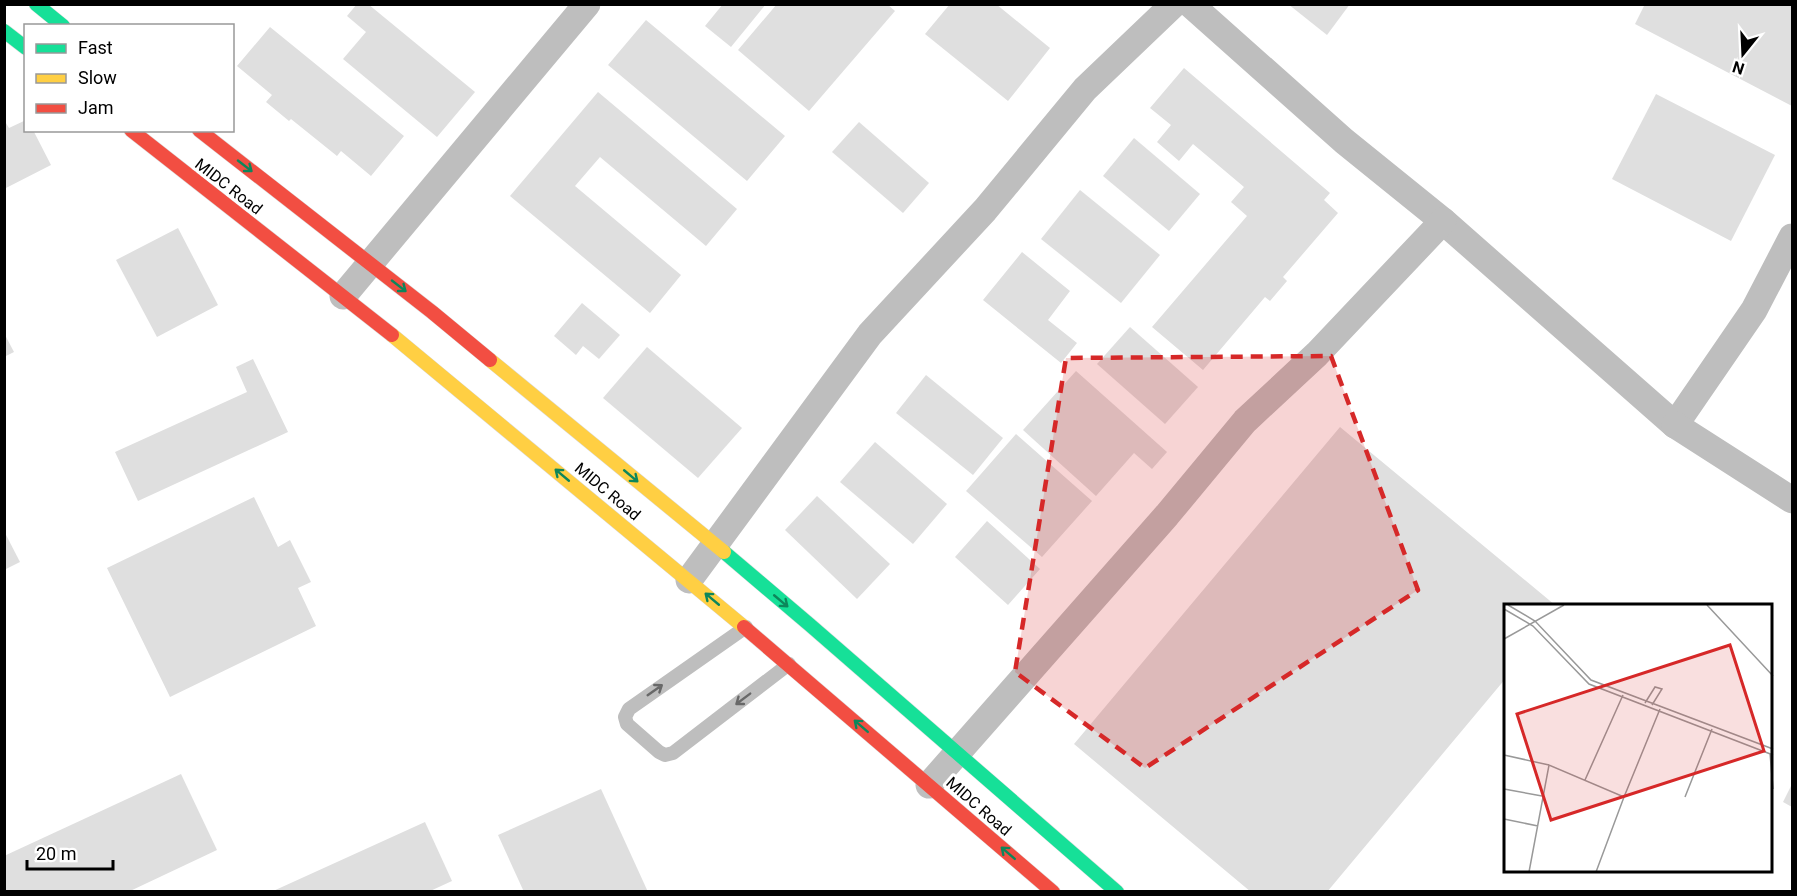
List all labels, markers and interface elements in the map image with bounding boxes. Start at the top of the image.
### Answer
legend [24,24,234,132]
north arrow [1713,24,1773,84]
text: Fast [78,37,113,58]
text: N [1730,57,1747,79]
text: Slow [78,67,117,88]
text: Jam [78,97,114,118]
street label: MIDC Road [191,154,266,218]
one-way arrow [237,160,253,173]
one-way arrow [391,279,407,292]
street label: MIDC Road [571,458,644,524]
one-way arrow [555,468,570,482]
one-way arrow [623,469,638,483]
one-way arrow [704,593,720,606]
one-way arrow [773,594,789,607]
inset map [1504,604,1773,872]
one-way arrow [647,684,663,696]
one-way arrow [735,692,751,705]
one-way arrow [854,719,869,733]
street label: MIDC Road [942,773,1015,840]
scale bar [27,833,112,871]
text: 20 m [36,843,76,864]
one-way arrow [1000,847,1016,860]

